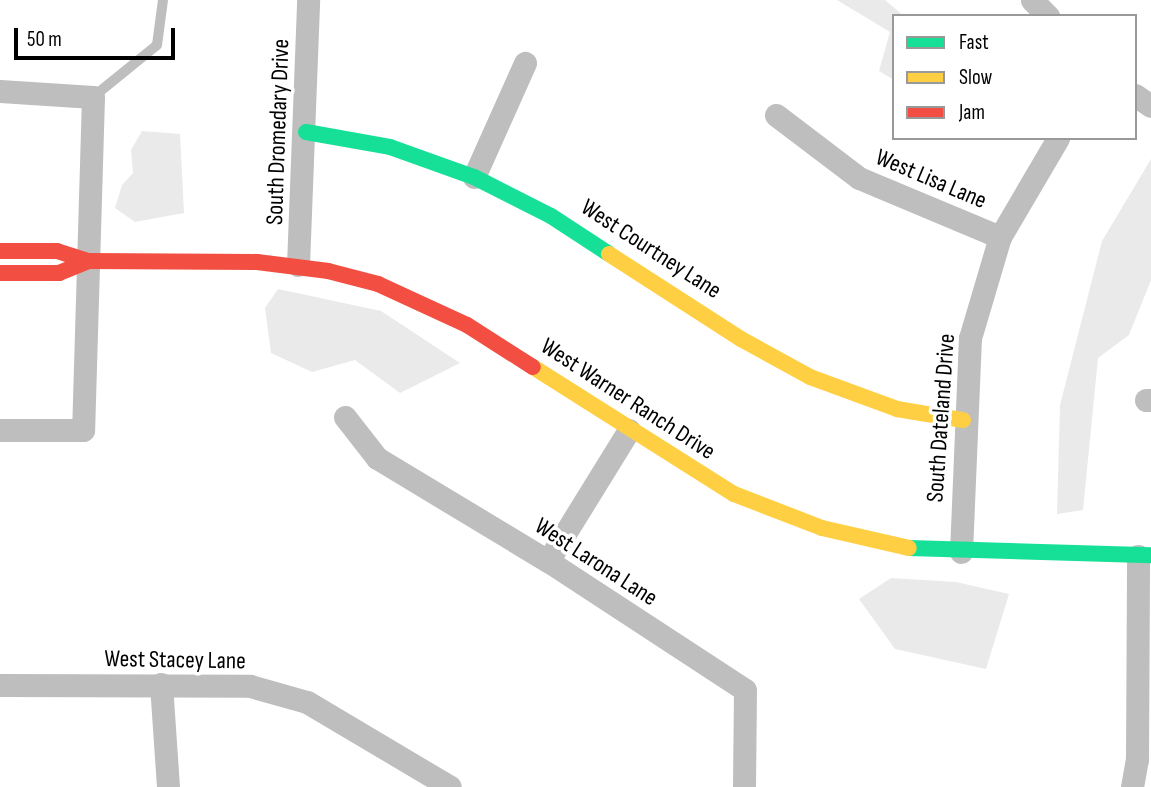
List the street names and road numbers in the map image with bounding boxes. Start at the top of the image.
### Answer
street label: South Dromedary Drive [260,38,296,226]
street label: West Lisa Lane [871,143,991,215]
street label: West Courtney Lane [575,193,727,305]
street label: West Warner Ranch Drive [535,332,721,466]
street label: South Dateland Drive [921,333,961,503]
street label: West Larona Lane [529,512,663,612]
street label: West Stacey Lane [104,644,246,676]

